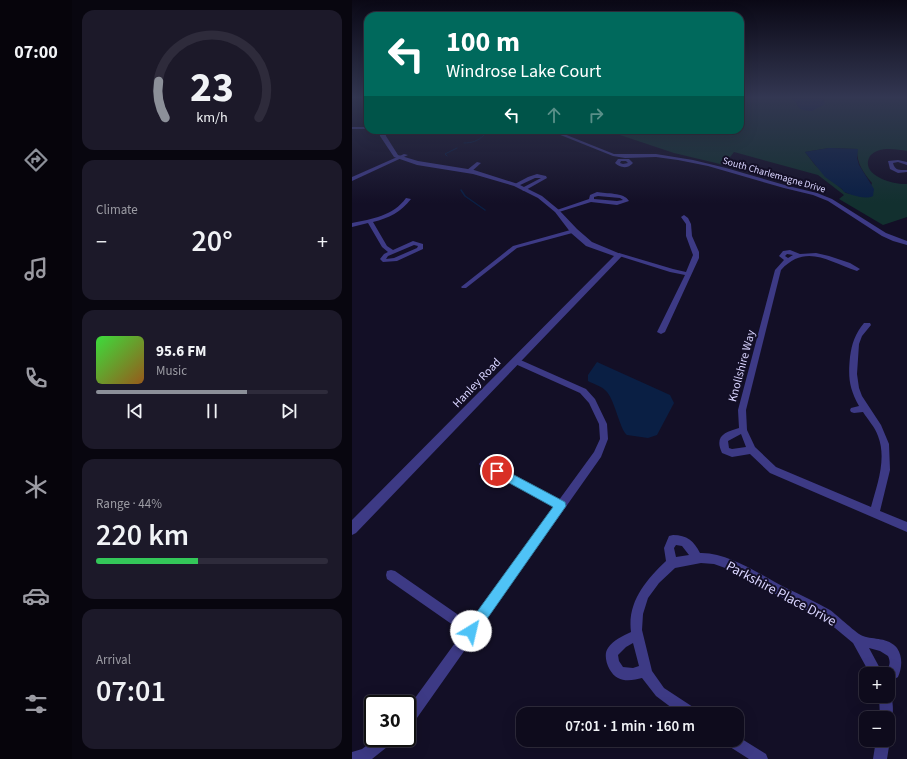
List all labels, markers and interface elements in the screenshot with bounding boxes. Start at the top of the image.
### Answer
text: 100 m [446,22,520,62]
icon: left [380,28,432,80]
text: 07:00 [14,40,58,65]
text: 23 [190,58,234,118]
text: Windrose Lake Court [446,59,601,84]
icon: left [501,104,523,126]
icon: ahead [543,104,565,126]
icon: right [585,104,607,126]
text: km/h [196,106,228,127]
icon: directions [22,146,50,174]
street label: South Charlemagne Drive [721,154,827,196]
text: Climate [96,201,138,219]
text: 20° [191,220,233,263]
text: − [96,226,107,258]
text: + [317,226,328,258]
icon: music [22,255,50,283]
street label: Knollshire Way [724,328,760,404]
text: 95.6 FM [156,341,207,362]
street label: Hanley Road [449,354,505,412]
text: Music [156,362,187,380]
icon: phone [22,364,50,392]
icon: previous [124,400,146,422]
icon: pause [201,400,223,422]
icon: next [278,400,300,422]
pin [480,454,514,488]
icon: arrive [486,460,508,482]
icon: climate [22,473,50,501]
text: Range · 44% [96,495,162,513]
text: 220 km [96,514,189,557]
street label: Parkshire Place Drive [722,556,840,632]
icon: car [22,582,50,610]
position arrow [450,610,492,652]
text: Arrival [96,651,131,669]
map controls [859,667,895,747]
button: + [859,667,895,703]
text: 07:01 [96,670,166,713]
icon: filters [22,690,50,718]
speed limit sign: 30 [364,695,416,747]
button: − [859,711,895,747]
text: 07:01 · 1 min · 160 m [565,716,695,737]

